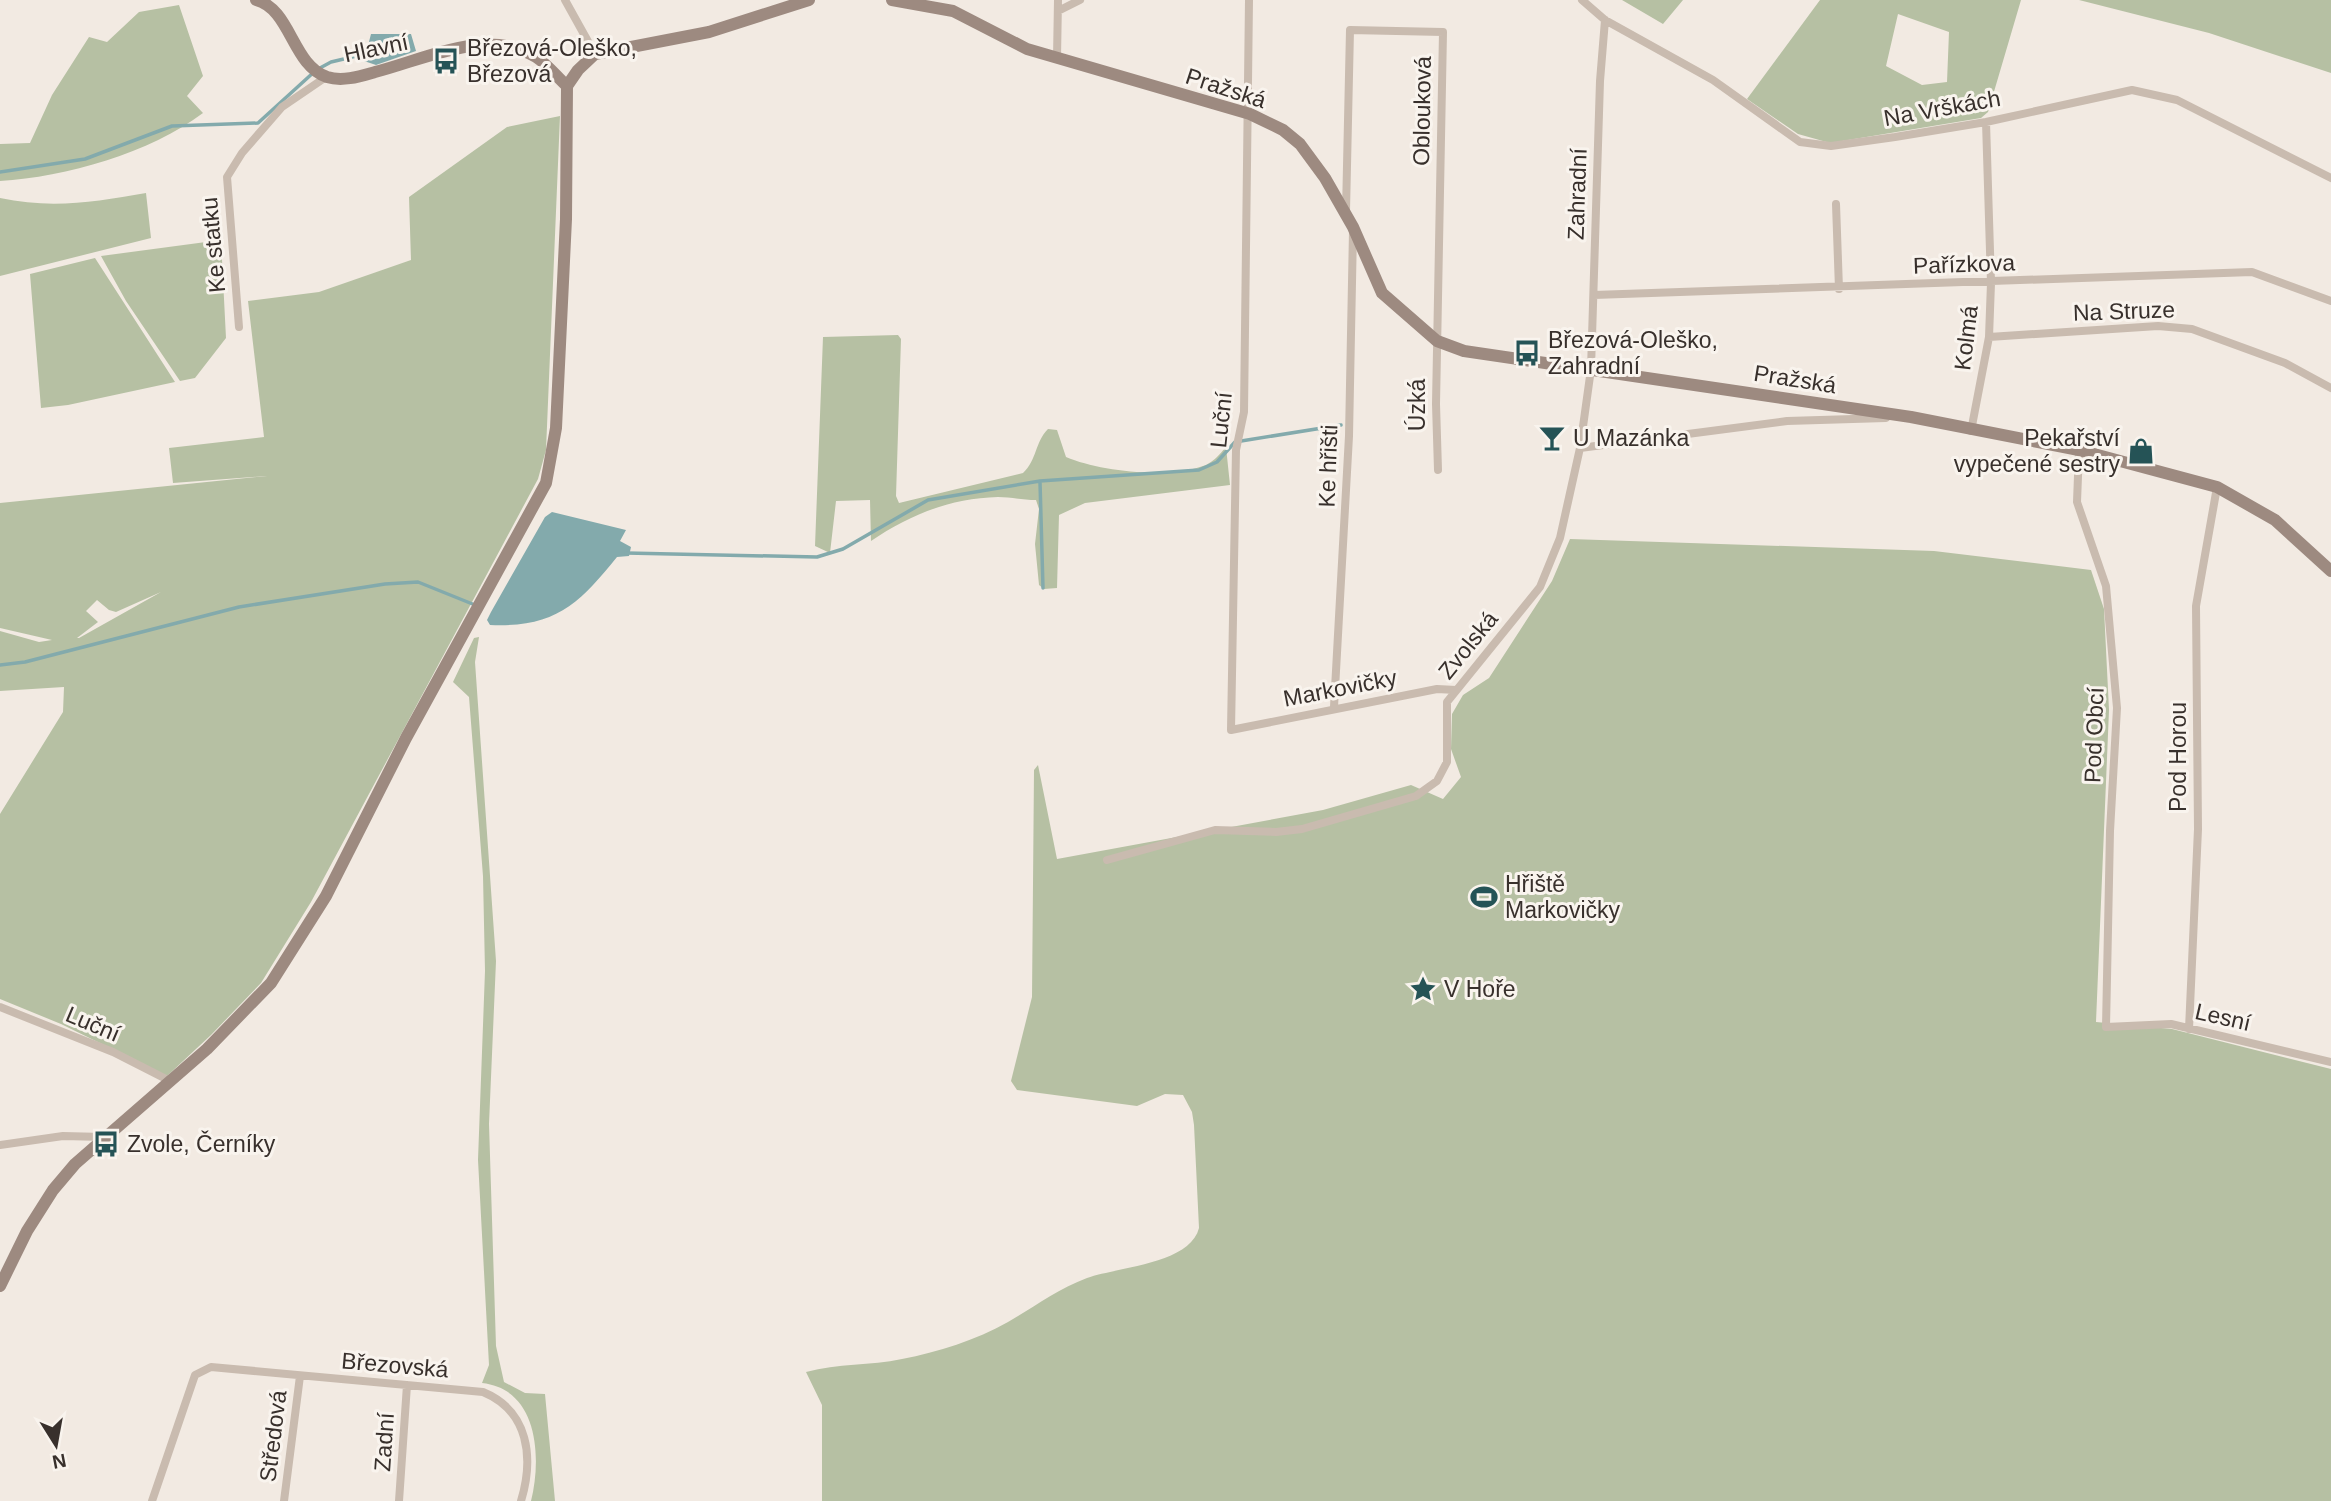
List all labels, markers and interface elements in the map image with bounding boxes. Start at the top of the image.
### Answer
street label: Hlavní [341,28,411,67]
place label: Březová-Oleško, Březová [467,35,637,87]
bus stop icon: Březová-Oleško, Březová [431,46,461,76]
street label: Oblouková [1408,56,1436,166]
street label: Pražská [1182,63,1270,113]
street label: Na Vrškách [1882,85,2002,131]
street label: Zahradní [1562,147,1592,240]
street label: Ke statku [196,196,230,294]
street label: Pařízkova [1912,249,2016,279]
street label: Na Struze [2072,296,2176,326]
street label: Kolmá [1949,304,1983,372]
place label: Březová-Oleško, Zahradní [1548,327,1718,379]
bus stop icon: Březová-Oleško, Zahradní [1512,338,1542,368]
street label: Pražská [1752,360,1838,398]
street label: Úzká [1404,379,1430,431]
street label: Luční [1205,390,1237,449]
bar icon: U Mazánka [1537,423,1567,453]
street label: Ke hřišti [1314,424,1342,508]
place label: U Mazánka [1573,425,1690,451]
place label: Pekařství vypečené sestry [1954,425,2121,477]
shop icon: Pekařství vypečené sestry [2126,436,2156,466]
street label: Zvolská [1433,606,1503,684]
street label: Markovičky [1281,664,1399,712]
street label: Pod Obcí [2079,686,2109,783]
street label: Pod Horou [2165,702,2191,812]
place label: Hřiště Markovičky [1505,871,1621,923]
sports icon: Hřiště Markovičky [1469,882,1499,912]
place icon: V Hoře [1408,974,1438,1004]
place label: V Hoře [1444,976,1516,1002]
street label: Lesní [2193,998,2254,1036]
street label: Luční [62,1001,125,1047]
bus stop icon: Zvole, Černíky [91,1129,121,1159]
place label: Zvole, Černíky [127,1130,276,1157]
street label: Březovská [340,1347,450,1383]
street label: Středová [254,1389,292,1483]
north arrow [21,1410,91,1480]
street label: Zadní [369,1411,399,1472]
text: N [50,1450,68,1473]

